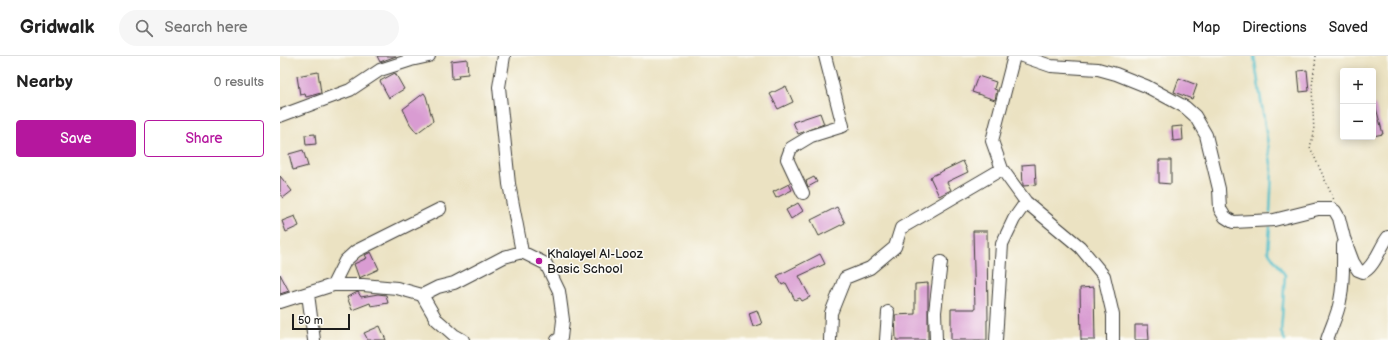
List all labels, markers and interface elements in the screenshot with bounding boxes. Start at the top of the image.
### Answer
search box [119,10,399,46]
text: Gridwalk [20,16,95,39]
icon: search [133,17,155,39]
text: Search here [165,18,248,37]
text: Map [1192,19,1220,36]
text: Directions [1242,19,1307,36]
text: Saved [1329,19,1368,36]
map controls [1340,68,1376,140]
button: + [1340,68,1376,104]
text: Nearby [16,72,73,92]
text: 0 results [214,74,264,90]
button: − [1340,104,1376,140]
button: Save [16,120,136,157]
button: Share [144,120,264,157]
place label: Khalayel Al-Looz Basic School [547,246,644,277]
marker: Khalayel Al-Looz Basic School [534,256,544,266]
scale bar [292,312,350,331]
text: 50 m [298,314,323,327]

